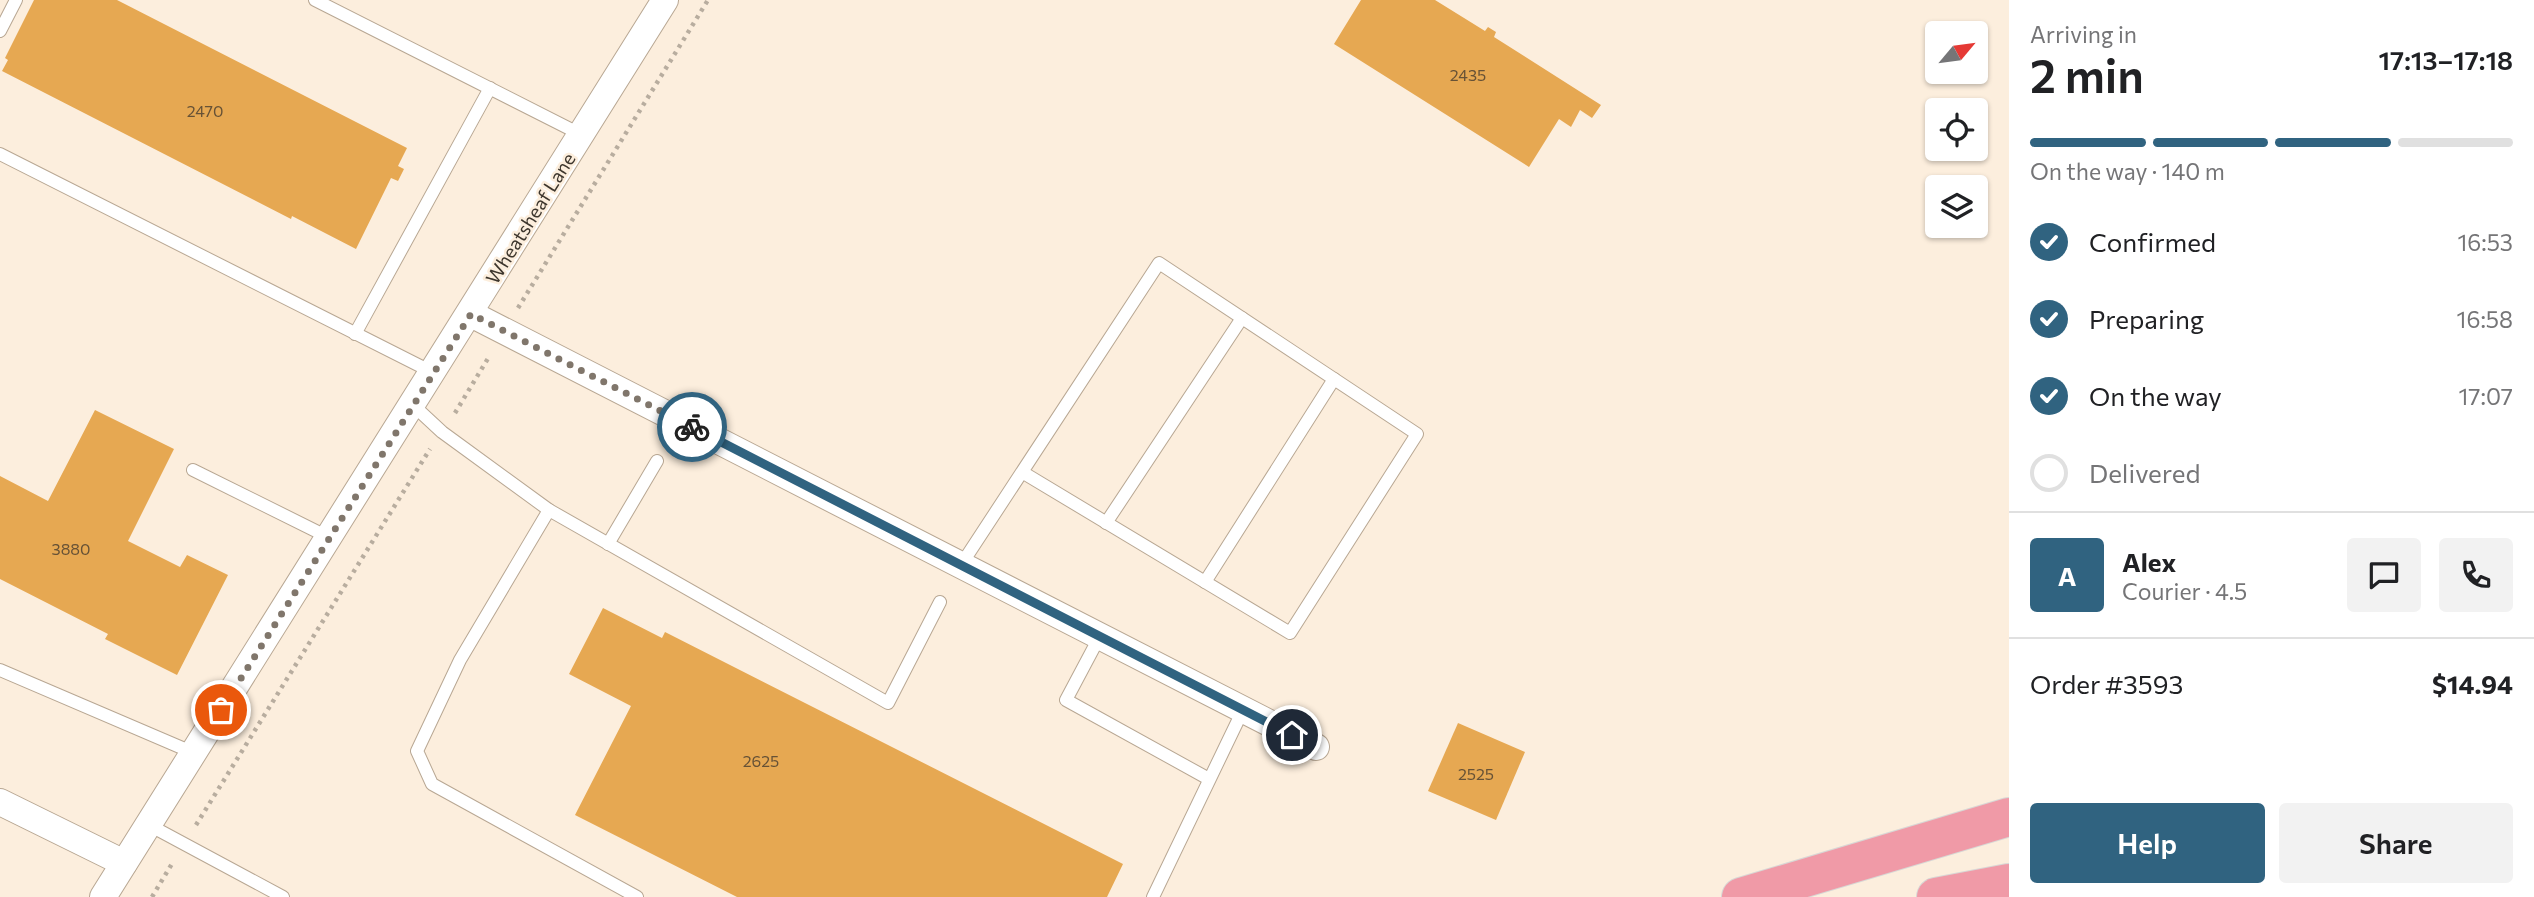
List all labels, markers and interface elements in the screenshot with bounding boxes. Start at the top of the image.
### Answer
text: Arriving in [2030,20,2137,48]
north arrow [1925,21,1988,84]
map controls [1925,21,1988,238]
text: 17:13–17:18 [2379,44,2513,75]
text: 2 min [2030,46,2144,102]
house number: 2435 [1450,65,1486,84]
button: locate [1925,98,1988,161]
house number: 2470 [187,101,223,120]
street label: Wheatsheaf Lane [480,148,580,288]
text: On the way · 140 m [2030,157,2225,185]
button: layers [1925,175,1988,238]
icon: check [2030,223,2068,261]
text: Confirmed [2089,226,2216,257]
text: 16:53 [2457,228,2513,256]
icon: check [2030,300,2068,338]
text: Preparing [2089,303,2204,334]
text: 16:58 [2457,305,2513,333]
icon: check [2030,377,2068,415]
text: On the way [2089,380,2222,411]
text: 17:07 [2459,382,2513,410]
courier [657,392,727,462]
icon: bike [673,408,711,446]
text: Delivered [2089,457,2200,488]
button: chat [2347,538,2421,612]
button: phone [2439,538,2513,612]
house number: 3880 [52,539,91,558]
text: Alex [2122,546,2176,577]
text: A [2058,560,2076,591]
text: Courier · 4.5 [2122,577,2247,605]
text: Order #3593 [2030,668,2183,699]
text: $14.94 [2432,668,2513,699]
pin [191,680,251,740]
icon: bag [202,691,240,729]
pin [1262,705,1322,765]
icon: home [1273,716,1311,754]
house number: 2625 [743,751,779,770]
house number: 2525 [1458,764,1494,783]
button: Help [2030,803,2265,883]
button: Share [2279,803,2513,883]

